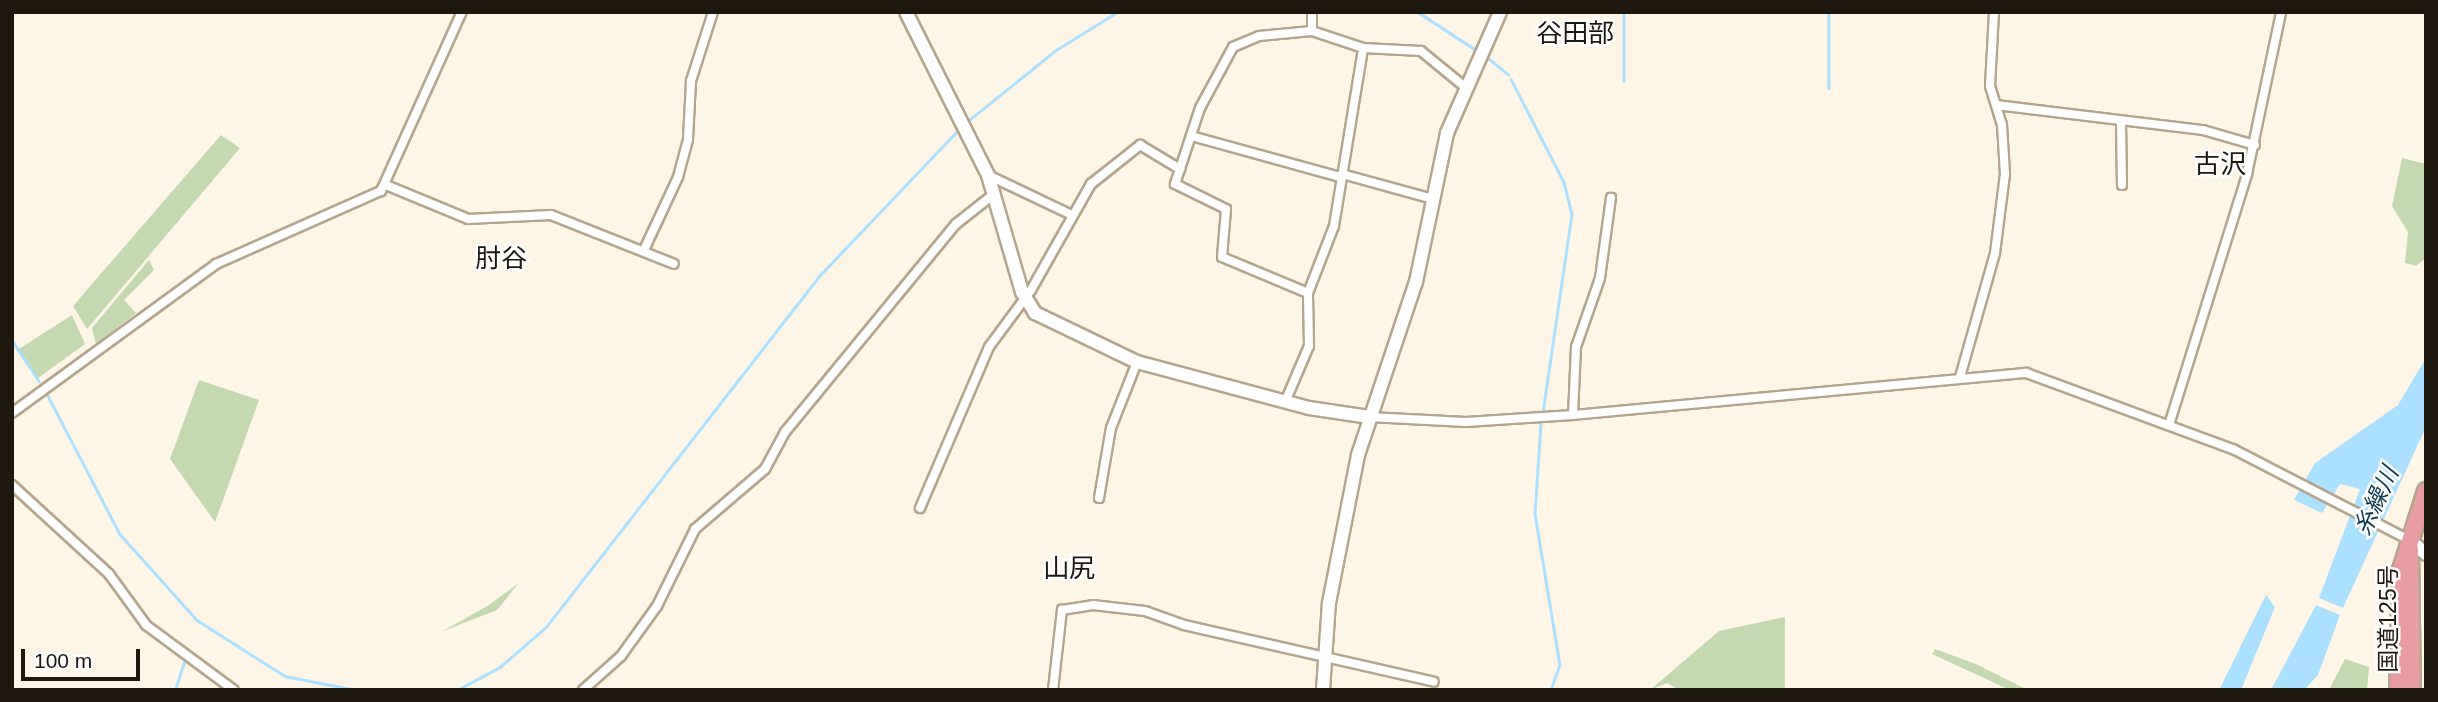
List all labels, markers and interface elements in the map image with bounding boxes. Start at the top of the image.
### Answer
district label: 谷田部 [1536,18,1614,50]
district label: 古沢 [2194,149,2246,181]
district label: 肘谷 [475,243,527,275]
water label: 糸繰川 [2348,462,2404,540]
district label: 山尻 [1043,553,1095,585]
street label: 国道125号 [2374,565,2402,673]
scale bar [24,636,144,680]
text: 100 m [34,649,92,672]

